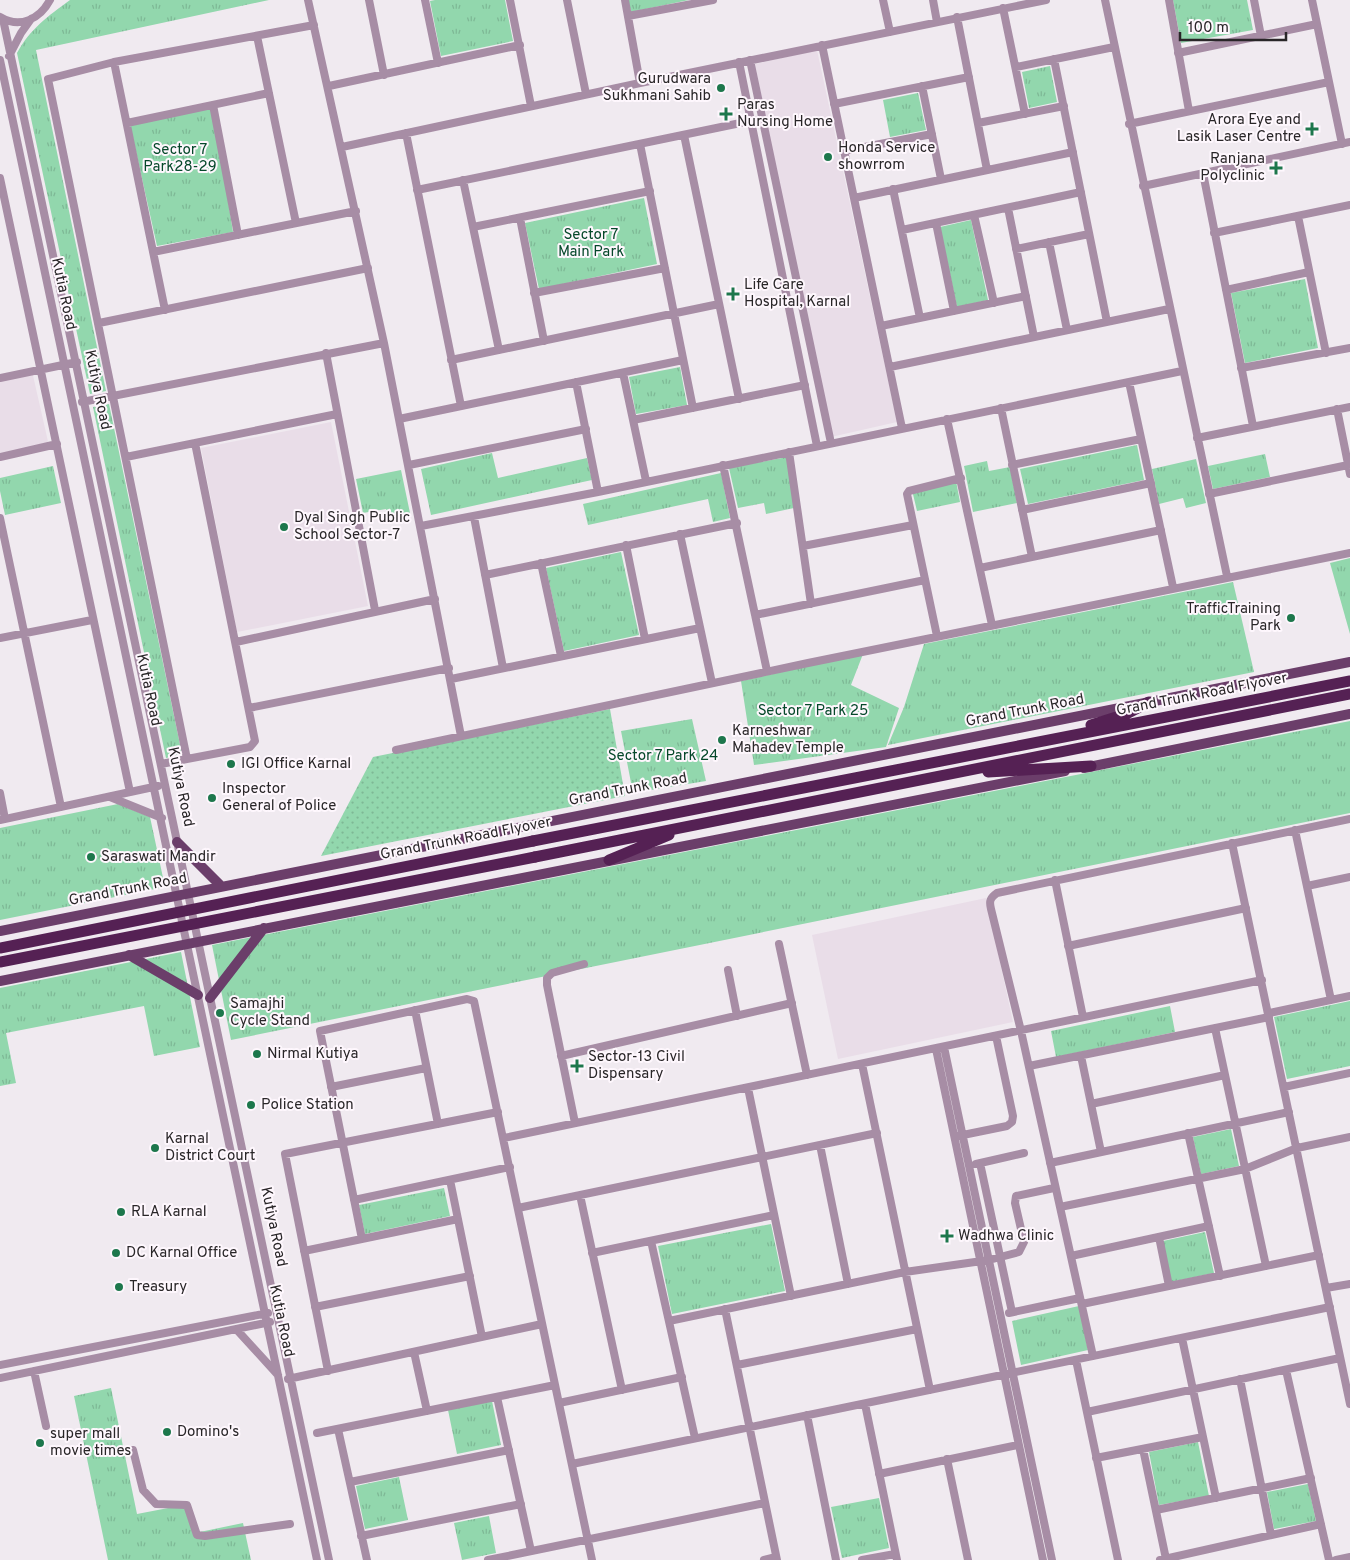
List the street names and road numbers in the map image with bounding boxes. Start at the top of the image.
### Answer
street label: Kutia Road [46,256,80,332]
street label: Kutiya Road [79,348,115,432]
street label: Kutia Road [131,652,165,728]
street label: Grand Trunk Road Flyover [1115,669,1289,721]
street label: Grand Trunk Road [964,690,1086,732]
street label: Kutiya Road [162,745,198,829]
street label: Grand Trunk Road [567,769,689,811]
street label: Grand Trunk Road Flyover [379,813,553,865]
street label: Grand Trunk Road [67,869,189,911]
street label: Kutiya Road [255,1185,291,1269]
street label: Kutia Road [264,1283,298,1359]

